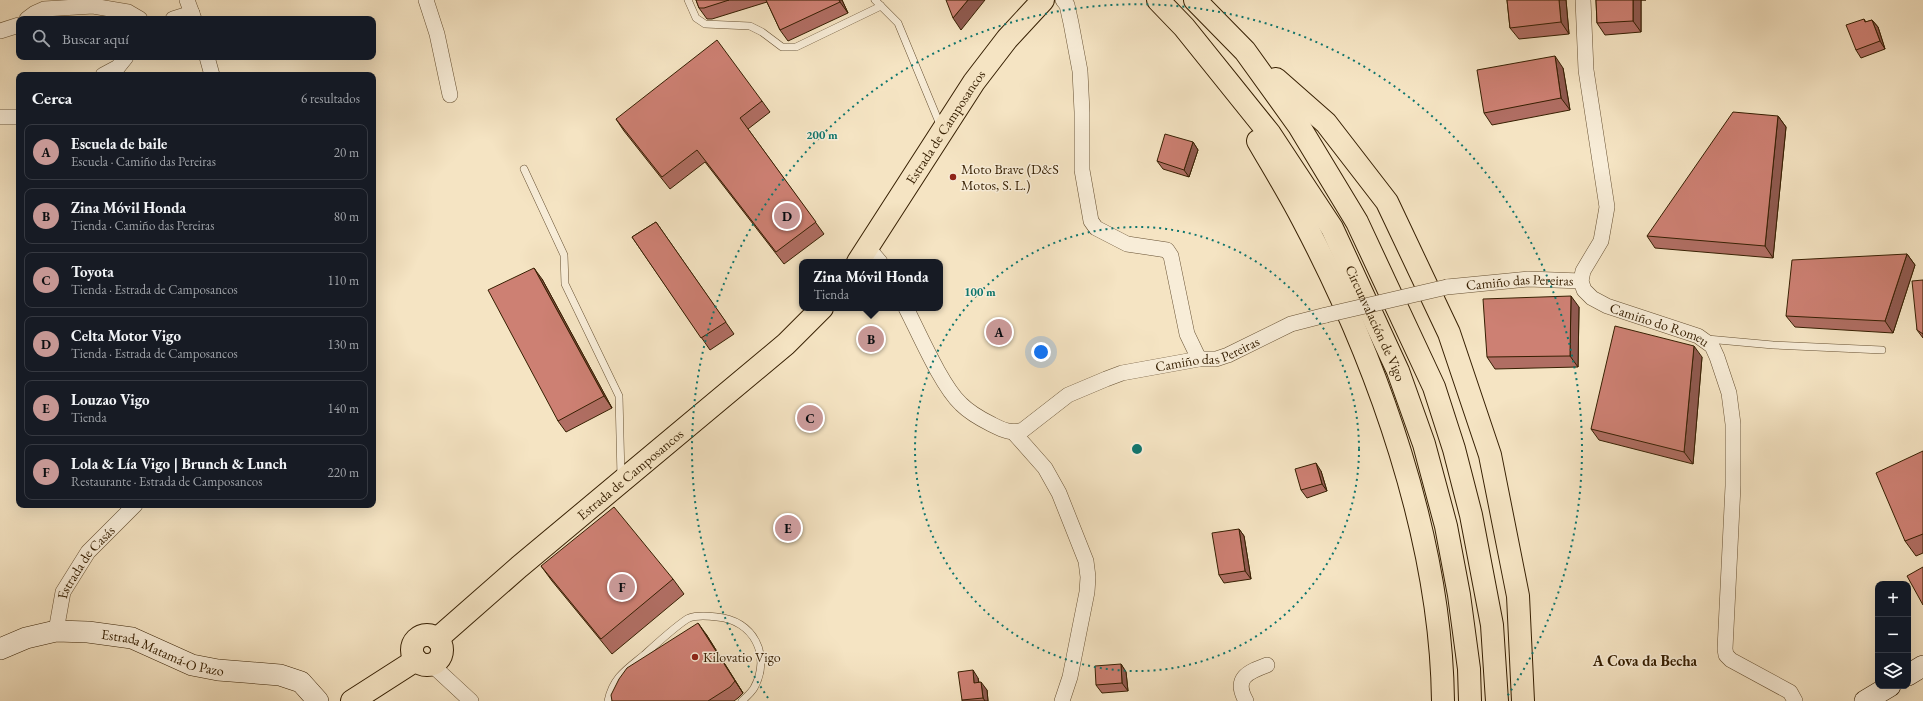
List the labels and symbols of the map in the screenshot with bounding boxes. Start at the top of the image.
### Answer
street label: Estrada de Camposancos [902,66,990,187]
text: 200 m [806,127,838,143]
place label: Moto Brave (D&S Motos, S. L.) [961,160,1059,194]
marker: Moto Brave (D&S Motos, S. L.) [948,172,958,182]
pin: D [774,201,800,231]
street label: Circunvalación de Vigo [1341,262,1410,384]
street label: Camiño das Pereiras [1465,270,1574,294]
text: 100 m [964,284,996,300]
street label: Camiño do Romeu [1608,299,1714,351]
pin: A [986,317,1012,347]
pin: B [858,324,884,354]
street label: Camiño das Pereiras [1154,332,1263,376]
your location [1031,342,1051,362]
pin: C [797,403,823,433]
street label: Estrada de Camposancos [573,424,687,524]
centre of rings [1130,442,1144,456]
pin: E [775,513,801,543]
street label: Estrada de Casás [53,521,119,600]
pin: F [609,572,635,602]
street label: Estrada Matamá-O Pazo [100,625,225,679]
place label: Kilovatio Vigo [703,648,781,666]
district label: A Cova da Becha [1592,651,1698,670]
marker: Kilovatio Vigo [690,652,700,662]

